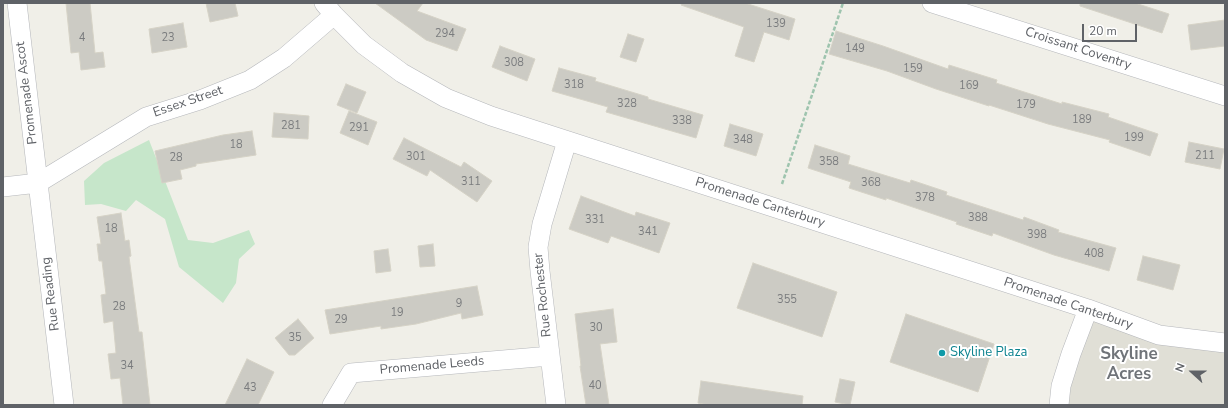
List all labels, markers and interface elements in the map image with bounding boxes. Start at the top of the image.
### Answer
scale bar [1084,16,1139,42]
house number: 139 [766,17,786,31]
text: 20 m [1089,23,1117,39]
street label: Croissant Coventry [1023,24,1133,74]
house number: 294 [435,27,455,41]
house number: 4 [79,31,85,45]
house number: 23 [161,31,175,45]
street label: Promenade Ascot [13,41,41,145]
house number: 149 [845,42,865,56]
house number: 308 [504,56,524,70]
house number: 159 [903,62,923,76]
house number: 318 [564,78,584,92]
house number: 169 [959,79,979,93]
street label: Essex Street [151,83,225,121]
house number: 328 [617,97,637,111]
house number: 179 [1016,98,1036,112]
house number: 189 [1072,113,1092,127]
house number: 338 [672,114,692,128]
house number: 281 [281,119,301,133]
house number: 291 [349,121,369,135]
house number: 199 [1124,131,1144,145]
house number: 348 [733,133,753,147]
house number: 18 [229,138,243,152]
house number: 211 [1195,149,1215,163]
house number: 301 [406,150,426,164]
house number: 28 [169,151,183,165]
house number: 358 [819,155,839,169]
house number: 311 [461,175,481,189]
street label: Promenade Canterbury [693,175,827,231]
house number: 368 [861,176,881,190]
house number: 378 [915,191,935,205]
house number: 388 [968,211,988,225]
house number: 331 [585,213,605,227]
house number: 18 [104,222,118,236]
house number: 341 [638,225,658,239]
house number: 398 [1027,228,1047,242]
house number: 408 [1084,247,1104,261]
street label: Rue Rochester [531,252,555,338]
street label: Rue Reading [39,256,63,332]
street label: Promenade Canterbury [1001,275,1135,333]
house number: 355 [777,293,797,307]
house number: 9 [456,297,462,311]
house number: 28 [112,300,126,314]
house number: 19 [390,306,404,320]
house number: 29 [334,313,348,327]
house number: 30 [589,321,603,335]
house number: 35 [288,331,302,345]
place label: Skyline Plaza [950,345,1027,361]
district label: Skyline Acres [1100,345,1158,385]
marker: Skyline Plaza [937,348,947,358]
north arrow [1172,352,1212,392]
street label: Promenade Leeds [379,354,485,378]
house number: 34 [120,359,134,373]
text: N [1172,361,1189,374]
house number: 40 [588,379,602,393]
house number: 43 [243,381,257,395]

